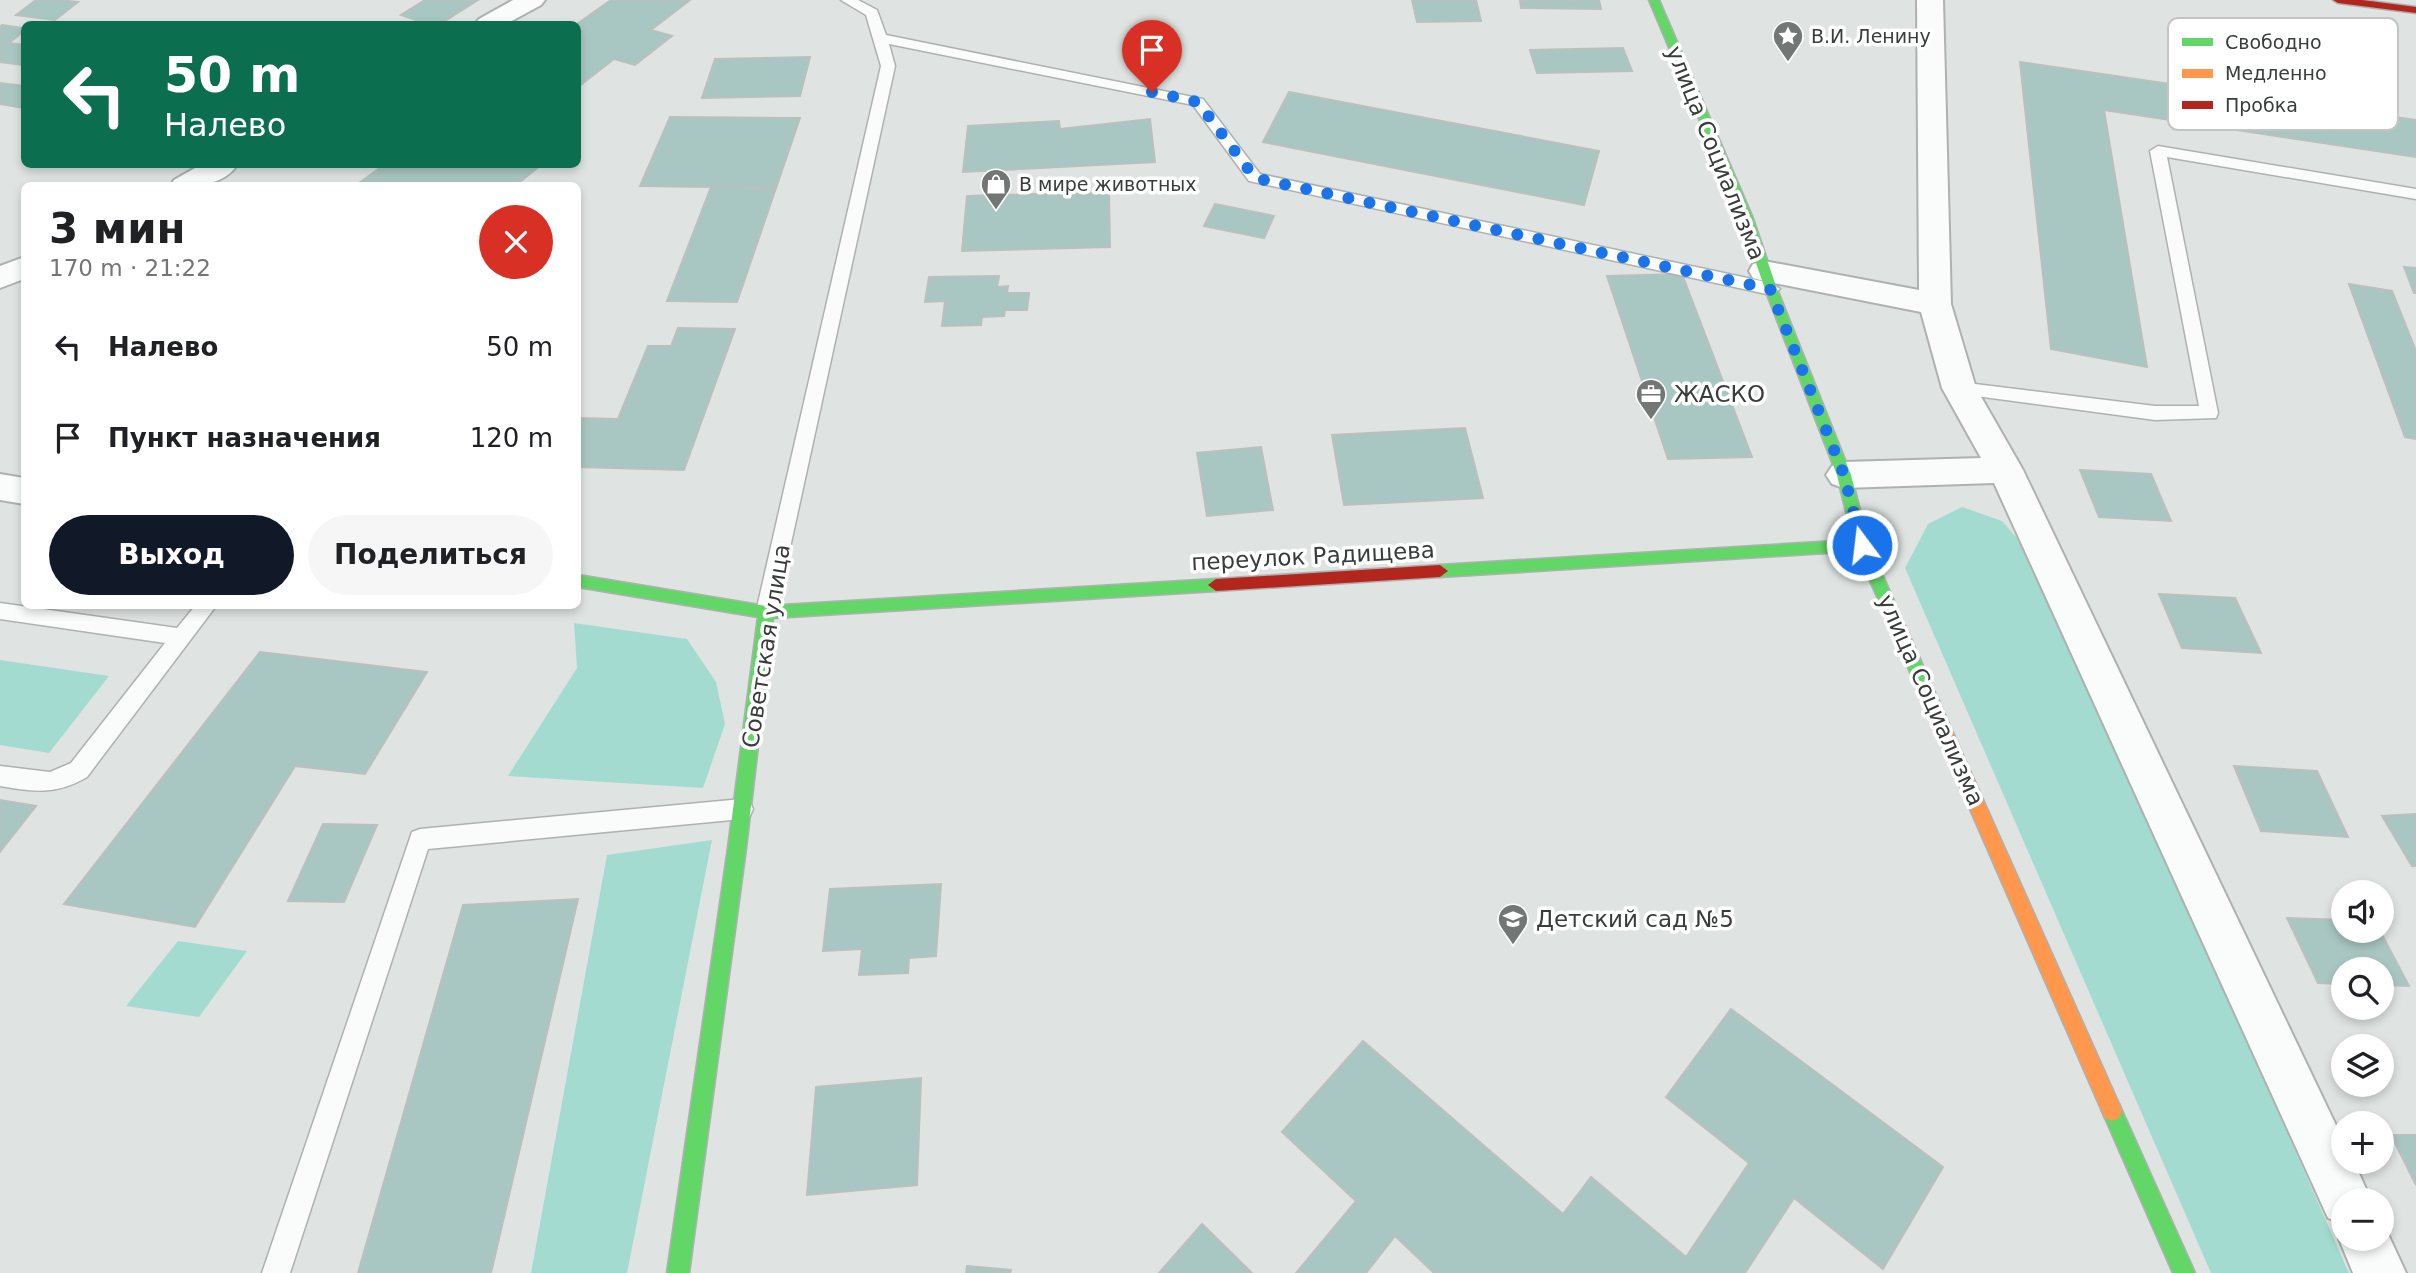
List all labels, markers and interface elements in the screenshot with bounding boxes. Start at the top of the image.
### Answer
legend [2168,18,2398,130]
place icon: В.И. Ленину [1771,19,1805,63]
pin [1122,20,1182,92]
place label: В.И. Ленину [1811,25,1931,47]
icon: arrive [1133,31,1171,69]
text: Свободно [2225,31,2322,53]
street label: улица Социализма [1661,42,1771,264]
text: 50 m [164,47,300,104]
icon: left [49,49,140,140]
text: Медленно [2225,62,2327,84]
text: Пробка [2225,94,2298,116]
text: Налево [164,106,286,144]
shop icon: В мире животных [979,167,1013,211]
place label: В мире животных [1019,173,1197,195]
text: 3 мин [49,204,186,253]
button: close [479,205,553,279]
text: 170 m · 21:22 [49,255,211,281]
icon: left [49,328,87,366]
text: Налево [108,332,218,362]
text: 50 m [486,332,553,362]
office icon: ЖАСКО [1634,377,1668,421]
place label: ЖАСКО [1674,381,1765,407]
icon: arrive [49,419,87,457]
text: Пункт назначения [108,423,381,453]
text: 120 m [470,423,553,453]
position arrow [1825,508,1899,582]
button: Выход [49,515,294,595]
button: Поделиться [308,515,553,595]
street label: переулок Радищева [1191,537,1435,575]
street label: Советская улица [737,542,795,750]
street label: улица Социализма [1873,590,1989,810]
map controls [2331,880,2394,1251]
button: sound [2331,880,2394,943]
school or university icon: Детский сад №5 [1496,902,1530,946]
place label: Детский сад №5 [1536,906,1734,932]
button: search [2331,957,2394,1020]
button: layers [2331,1034,2394,1097]
button: + [2331,1111,2394,1174]
button: − [2331,1188,2394,1251]

